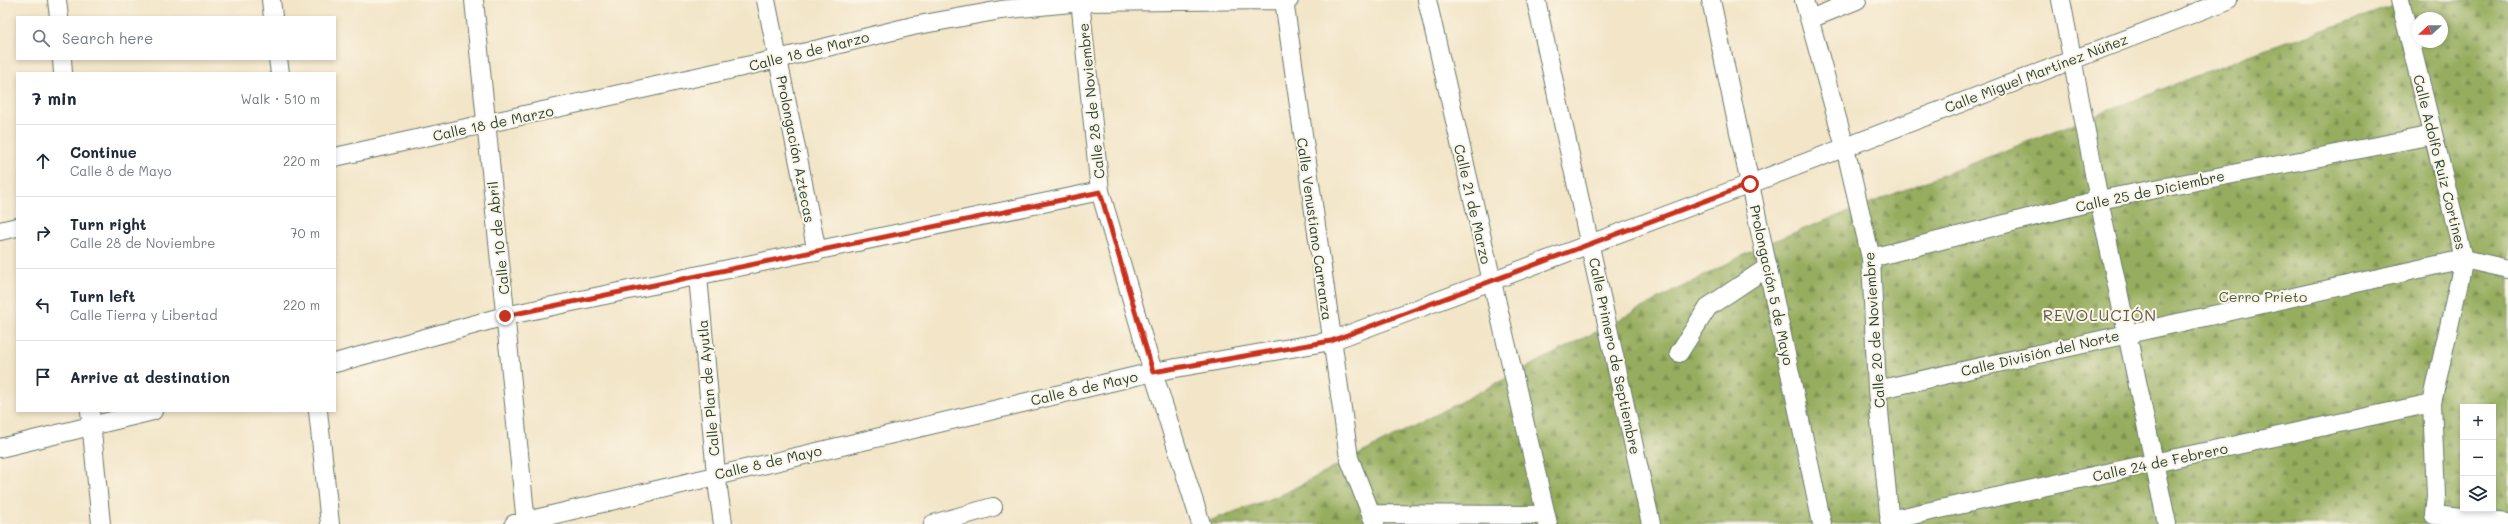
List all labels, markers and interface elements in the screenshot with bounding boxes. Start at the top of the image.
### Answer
north arrow [2412,12,2448,48]
search box [16,16,336,60]
street label: Calle 28 de Noviembre [1073,22,1109,180]
icon: search [30,27,52,49]
street label: Calle 18 de Marzo [747,27,871,75]
text: Search here [62,28,153,48]
street label: Calle Miguel Martínez Núñez [1942,29,2131,117]
street label: Calle Adolfo Ruiz Cortines [2409,73,2471,251]
street label: Prolongación Aztecas [772,74,820,224]
text: 7 min [32,87,77,109]
text: Walk · 510 m [240,90,320,107]
street label: Calle 18 de Marzo [431,101,555,145]
street label: Calle Venustiano Carranza [1293,136,1337,322]
text: Continue [70,142,137,162]
street label: Calle 21 de Marzo [1450,142,1496,266]
icon: ahead [32,150,54,172]
text: 220 m [283,152,320,169]
text: Calle 8 de Mayo [70,162,172,179]
street label: Calle 25 de Diciembre [2074,166,2226,216]
route start [1741,175,1759,193]
street label: Calle 10 de Abril [483,180,513,296]
street label: Prolongación 5 de Mayo [1746,203,1798,367]
text: Turn right [70,214,147,234]
icon: right [32,222,54,244]
text: 70 m [290,224,320,241]
text: Calle 28 de Noviembre [70,234,215,251]
street label: Calle 20 de Noviembre [1859,251,1889,409]
street label: Calle Primero de Septiembre [1585,256,1645,456]
text: Turn left [70,286,135,306]
park label: Cerro Prieto [2219,287,2307,306]
icon: left [32,294,54,316]
text: 220 m [283,296,320,313]
district label: REVOLUCIÓN [2043,304,2157,325]
text: Calle Tierra y Libertad [70,306,217,323]
route end [496,307,514,325]
street label: Calle Plan de Ayutla [693,319,723,457]
street label: Calle División del Norte [1959,326,2121,380]
icon: arrive [32,366,54,388]
street label: Calle 8 de Mayo [1029,366,1139,410]
text: Arrive at destination [70,367,230,387]
map controls [2460,404,2496,512]
button: + [2460,404,2496,440]
street label: Calle 24 de Febrero [2091,438,2229,486]
street label: Calle 8 de Mayo [713,440,823,484]
button: − [2460,440,2496,476]
button: layers [2460,476,2496,512]

